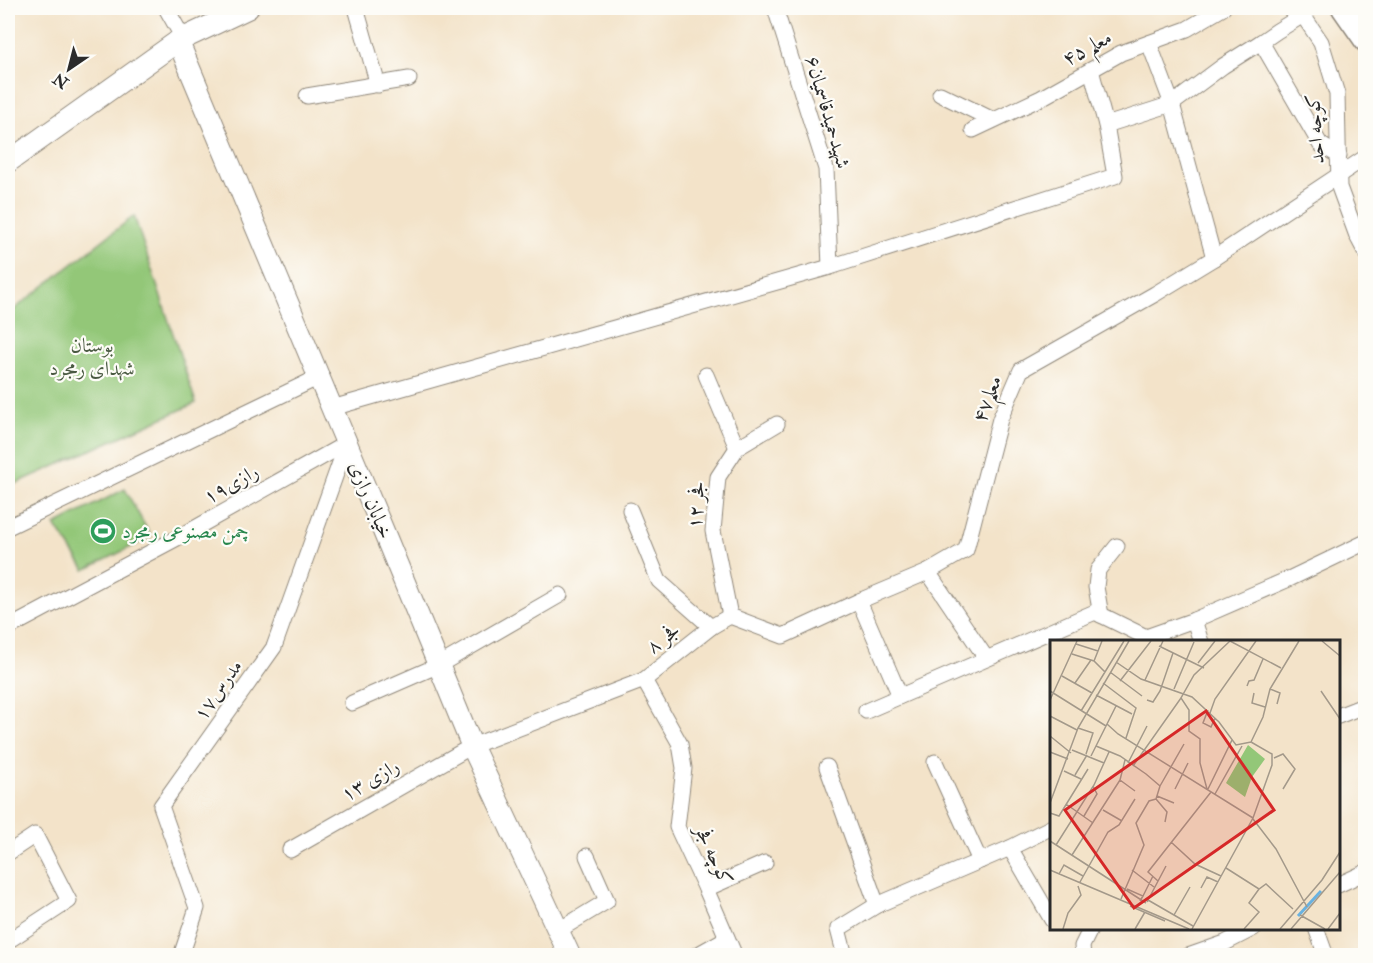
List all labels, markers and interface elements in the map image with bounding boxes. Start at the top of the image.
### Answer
street label: معلم ۴۵ [1058,25,1120,78]
north arrow [39,39,99,99]
street label: شهیدحمیدقاسمیان۶ [800,53,856,171]
text: N [49,68,73,93]
street label: کوچه احد [1300,93,1331,165]
park label: بوستان شهدای رمجرد [49,333,135,381]
street label: معلم۴۷ [967,372,1015,429]
street label: خیابان رازی [343,457,399,543]
street label: رازی۱۹ [199,459,263,509]
street label: فجر ۱۲ [682,480,710,530]
sports icon: چمن مصنوعی رمجرد [88,516,118,546]
place label: چمن مصنوعی رمجرد [122,519,249,545]
street label: فجر ۸ [641,617,685,659]
inset map [1050,640,1340,930]
street label: مدرس۱۷ [188,655,248,725]
street label: رازی ۱۳ [336,753,404,807]
street label: کوچه فجر [688,819,738,890]

